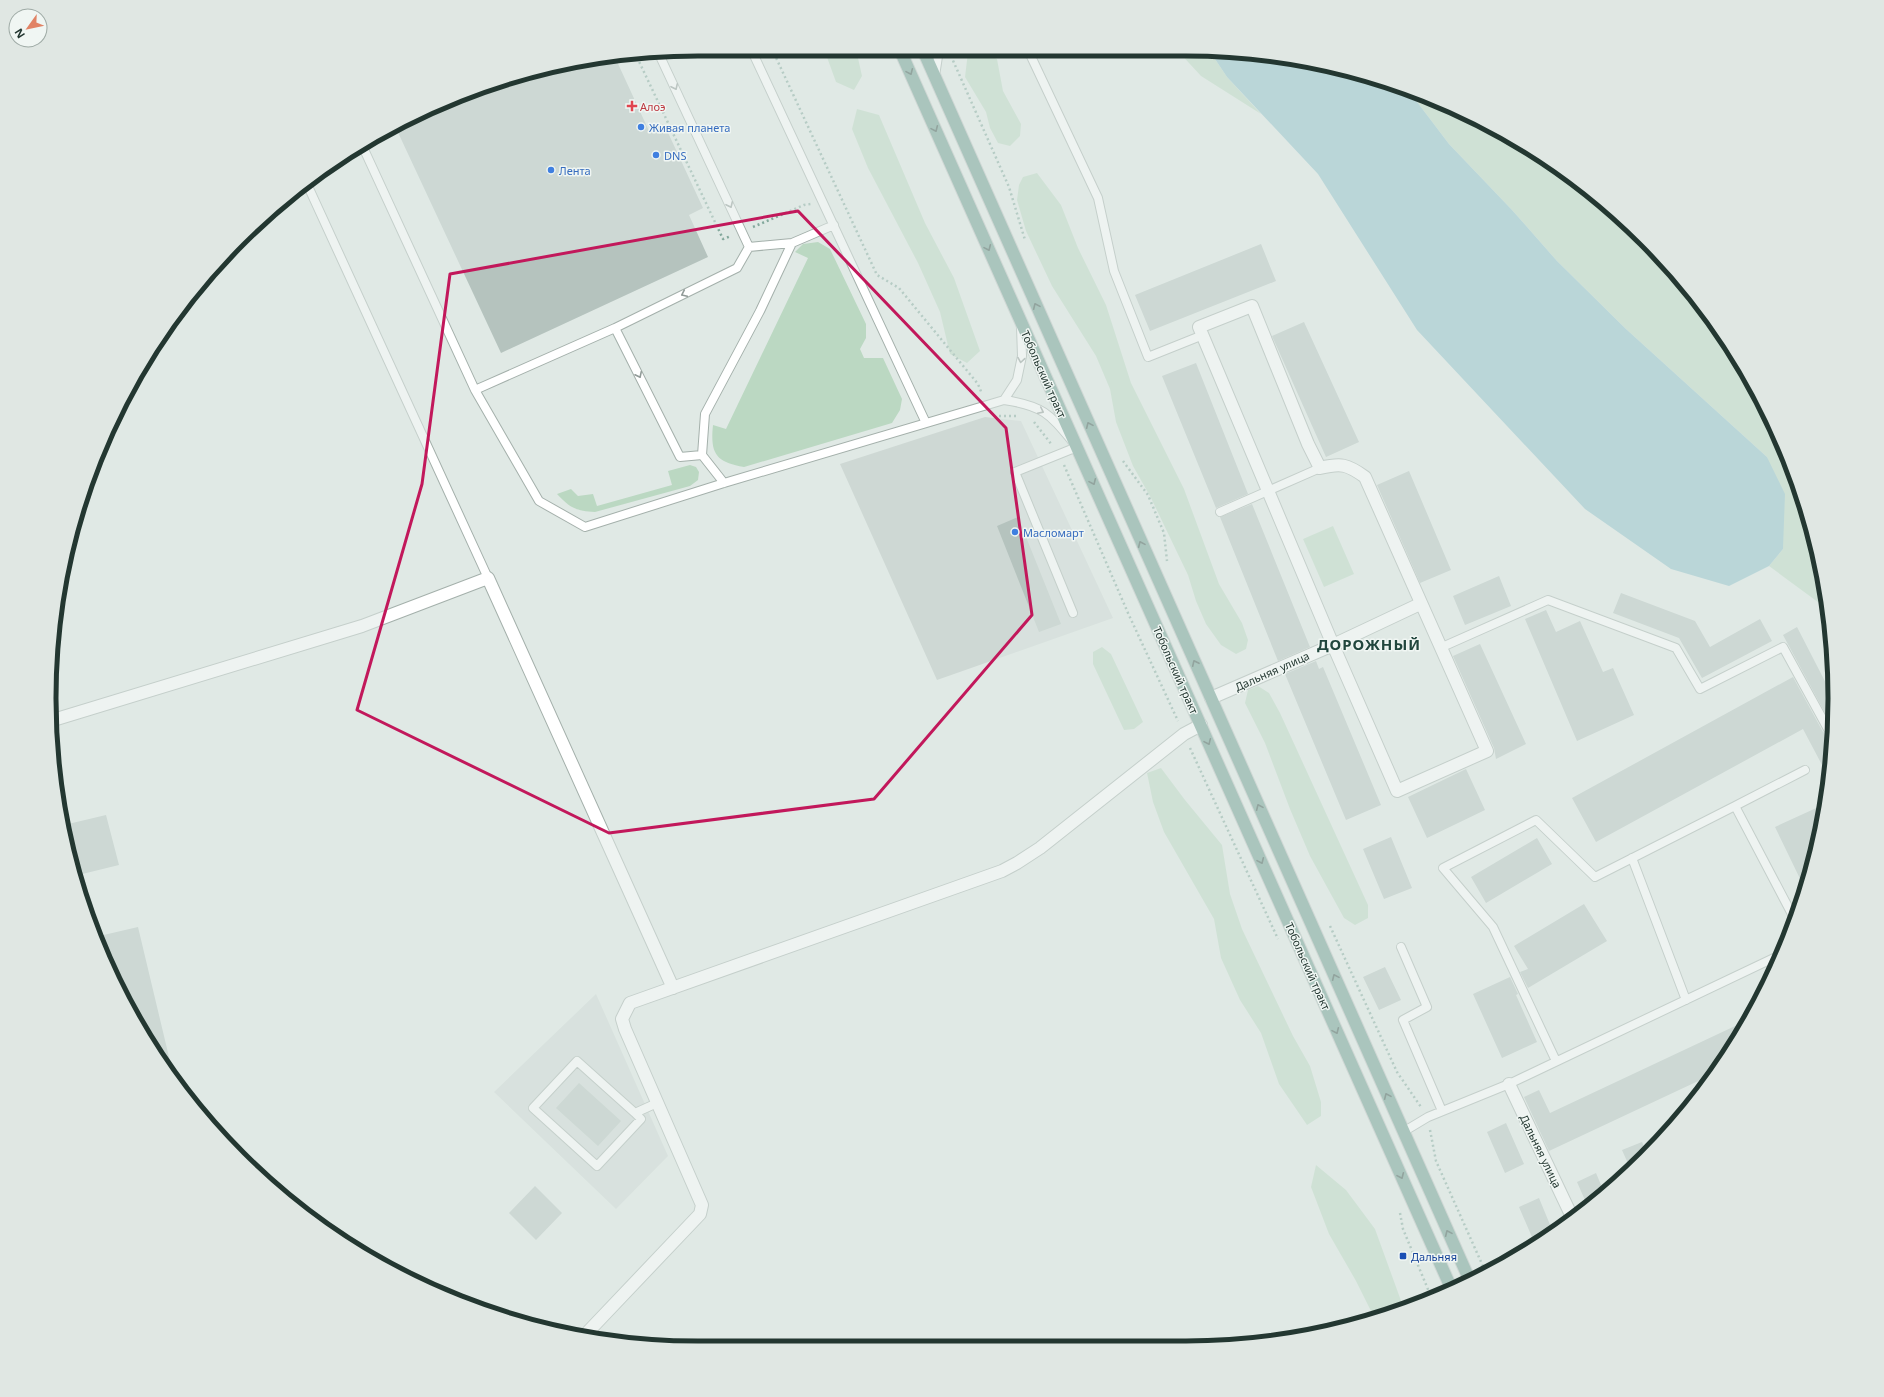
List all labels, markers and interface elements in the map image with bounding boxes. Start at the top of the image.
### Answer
north arrow [8,8,48,48]
text: N [10,26,28,42]
one-way arrow [905,67,913,75]
one-way arrow [670,83,678,90]
place label: Алоэ [640,99,665,114]
marker: Алоэ [627,101,637,111]
place label: Живая планета [649,120,731,135]
marker: Живая планета [636,122,646,132]
one-way arrow [931,126,939,133]
place label: DNS [664,148,686,163]
marker: DNS [651,150,661,160]
place label: Лента [559,163,591,178]
marker: Лента [546,165,556,175]
one-way arrow [725,200,733,208]
one-way arrow [983,244,991,252]
one-way arrow [681,289,689,297]
one-way arrow [1033,303,1041,311]
street label: Тобольский тракт [1018,328,1070,420]
one-way arrow [1017,357,1026,364]
one-way arrow [634,371,642,379]
one-way arrow [1037,406,1045,414]
one-way arrow [1086,422,1094,430]
one-way arrow [1088,479,1096,486]
place label: Масломарт [1023,525,1084,540]
marker: Масломарт [1010,527,1020,537]
one-way arrow [1138,541,1146,549]
street label: Тобольский тракт [1150,624,1202,716]
district label: ДОРОЖНЫЙ [1317,634,1421,654]
street label: Дальняя улица [1232,648,1312,694]
one-way arrow [1192,659,1200,667]
one-way arrow [1203,738,1211,745]
one-way arrow [1256,804,1264,812]
one-way arrow [1256,856,1264,864]
street label: Тобольский тракт [1282,920,1334,1012]
one-way arrow [1331,974,1339,981]
one-way arrow [1332,1027,1340,1034]
one-way arrow [1384,1093,1392,1101]
street label: Дальняя улица [1517,1112,1565,1190]
one-way arrow [1396,1171,1404,1179]
one-way arrow [1445,1229,1453,1237]
place label: Дальняя [1411,1249,1457,1264]
marker: Дальняя [1398,1251,1408,1261]

